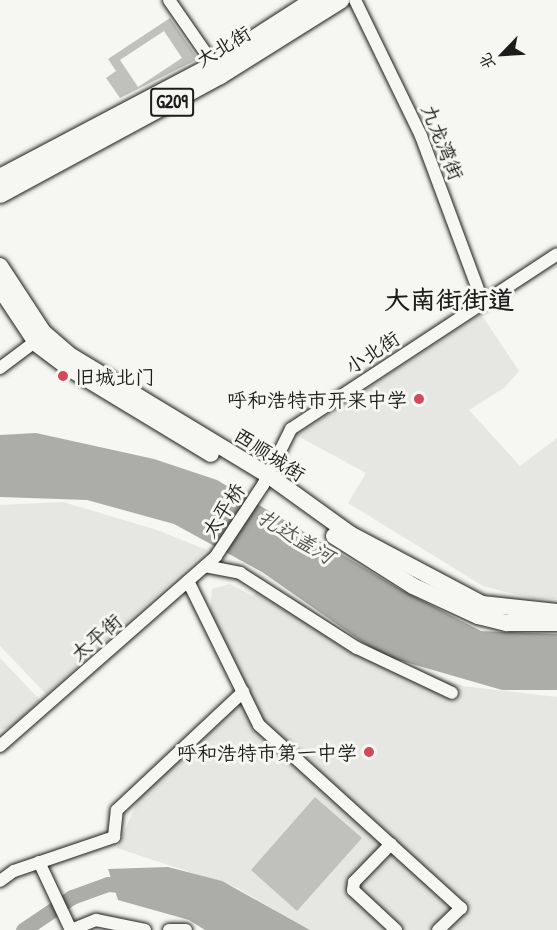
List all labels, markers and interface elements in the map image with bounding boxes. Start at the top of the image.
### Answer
street label: 大北街 [191,20,255,72]
north arrow [473,24,533,84]
text: 北 [473,50,500,74]
road number: G209 [150,87,195,117]
street label: 九龙湾街 [417,100,469,184]
district label: 大南街街道 [384,284,514,316]
street label: 小北街 [340,326,404,378]
place label: 旧城北门 [75,364,155,388]
marker: 旧城北门 [56,369,70,383]
place label: 呼和浩特市开来中学 [227,387,407,411]
marker: 呼和浩特市开来中学 [412,392,426,406]
street label: 西顺城街 [230,422,310,486]
street label: 太平桥 [197,478,249,542]
water label: 扎达盖河 [254,505,338,569]
street label: 太平街 [65,608,127,666]
place label: 呼和浩特市第一中学 [177,740,357,764]
marker: 呼和浩特市第一中学 [362,745,376,759]

